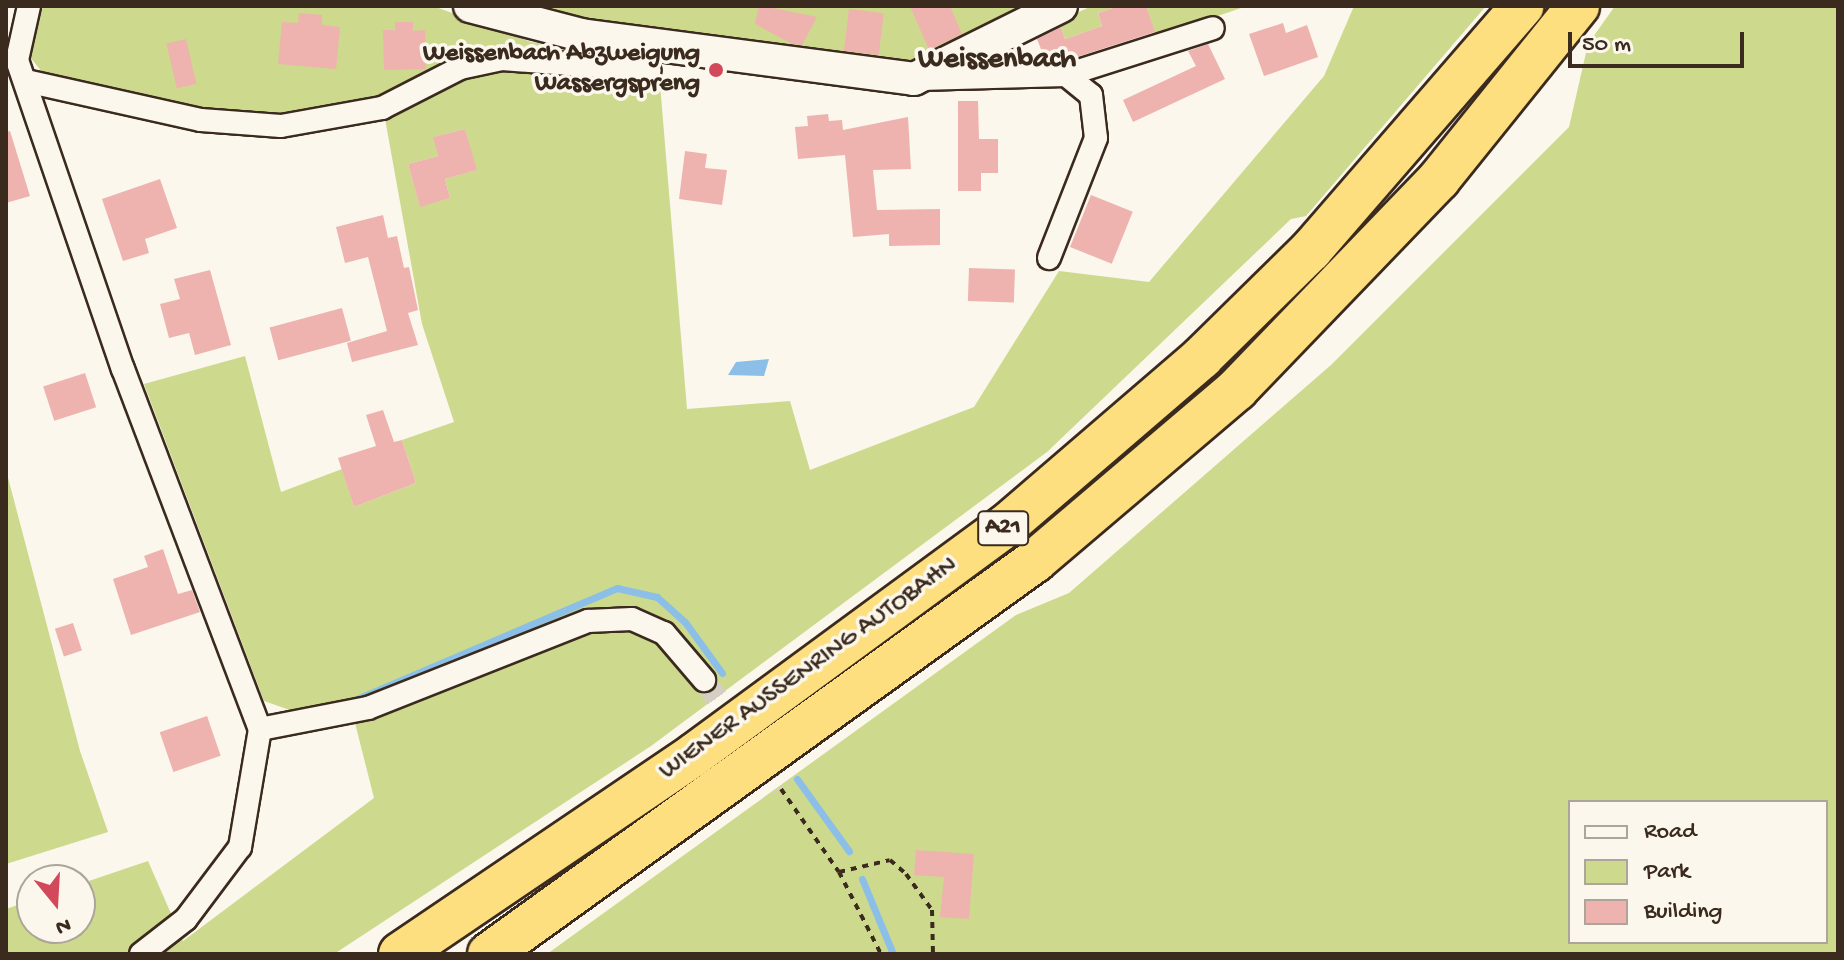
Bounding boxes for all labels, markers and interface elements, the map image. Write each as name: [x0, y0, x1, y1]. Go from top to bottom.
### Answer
scale bar: [1572, 16, 1748, 66]
text: 50 m: [1582, 31, 1631, 60]
place label: Weissenbach Abzweigung Wassergspreng: [423, 39, 700, 100]
district label: Weissenbach: [918, 43, 1076, 79]
marker: Weissenbach Abzweigung Wassergspreng: [707, 61, 725, 79]
road number: A21: [977, 508, 1029, 548]
street label: WIENER AUSSENRING AUTOBAHN: [654, 550, 964, 788]
legend: [1568, 800, 1828, 944]
text: Road: [1644, 818, 1696, 847]
text: Park: [1644, 858, 1690, 887]
north arrow: [16, 864, 96, 944]
text: Building: [1644, 898, 1722, 927]
text: N: [52, 910, 74, 940]

